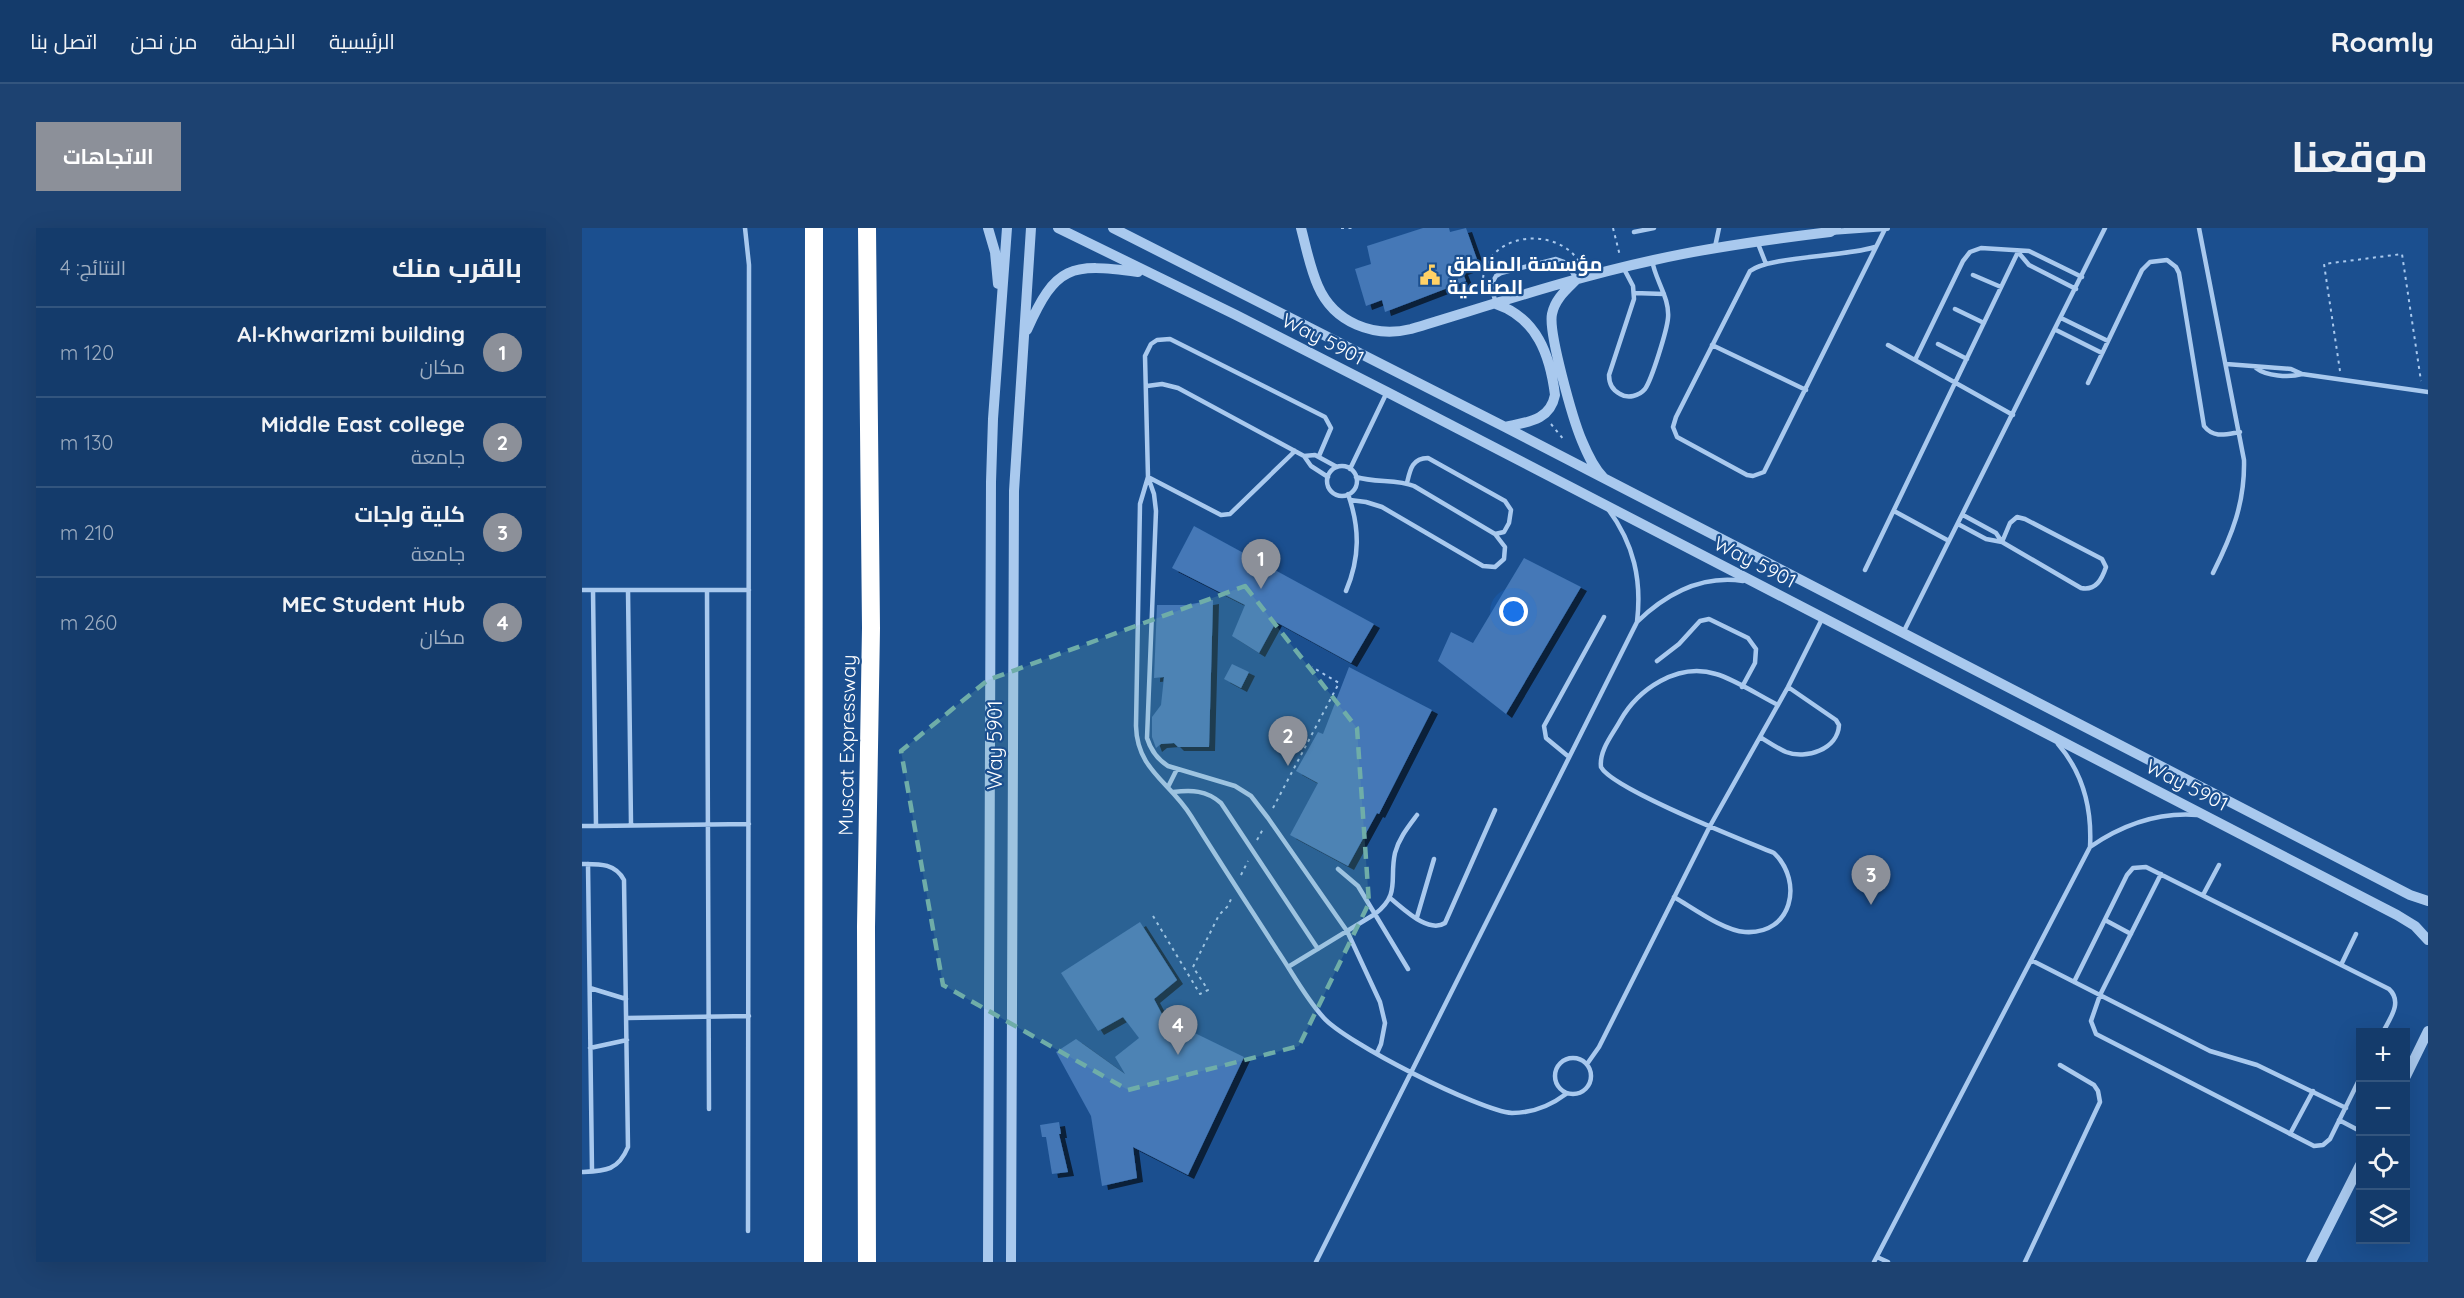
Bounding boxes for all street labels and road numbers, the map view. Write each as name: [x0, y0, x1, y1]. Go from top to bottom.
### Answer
street label: Way 5901: [1278, 307, 1369, 370]
street label: Way 5901: [1710, 530, 1801, 593]
street label: Muscat Expressway: [832, 654, 861, 836]
street label: Way 5901: [982, 700, 1007, 790]
street label: Way 5901: [2142, 753, 2233, 816]

